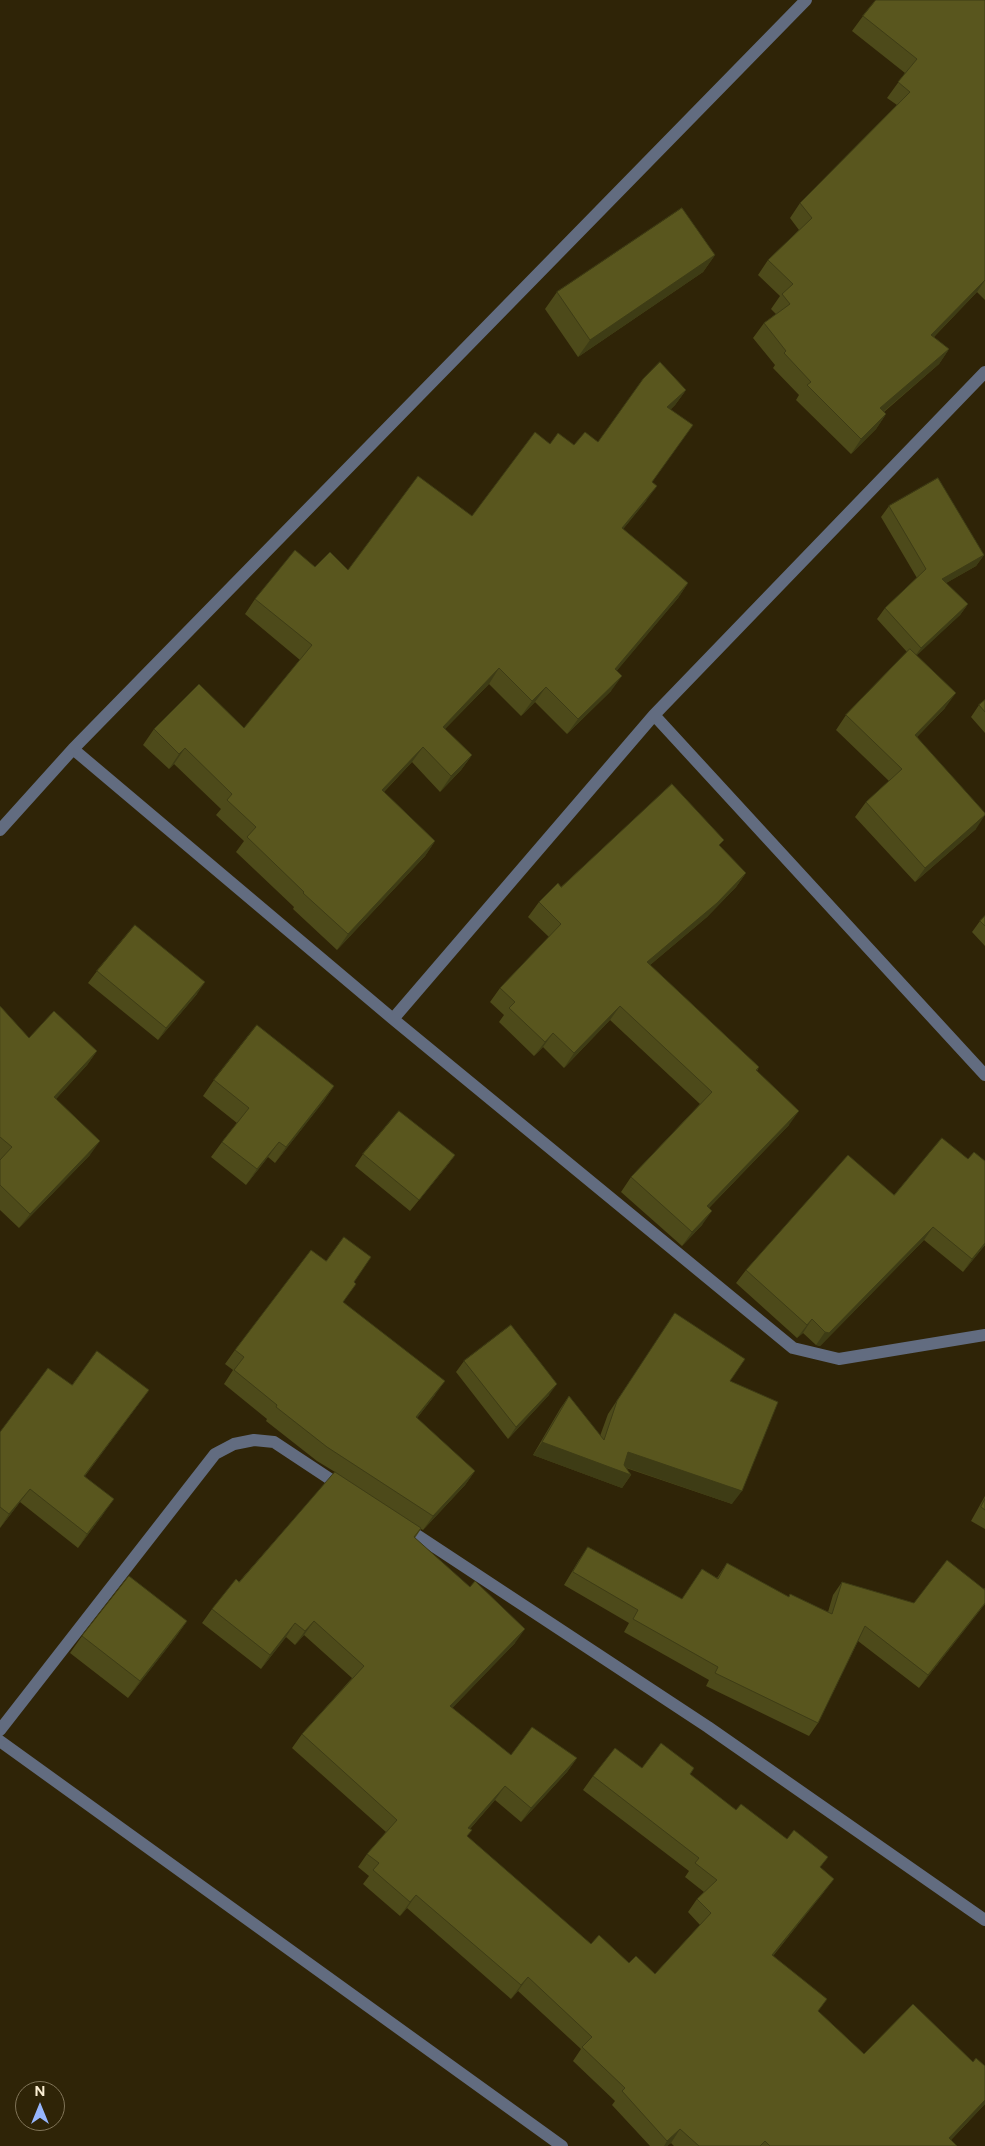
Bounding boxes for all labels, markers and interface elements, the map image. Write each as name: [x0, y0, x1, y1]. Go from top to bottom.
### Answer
north arrow: [15, 2081, 65, 2131]
text: N: [35, 2083, 45, 2100]

